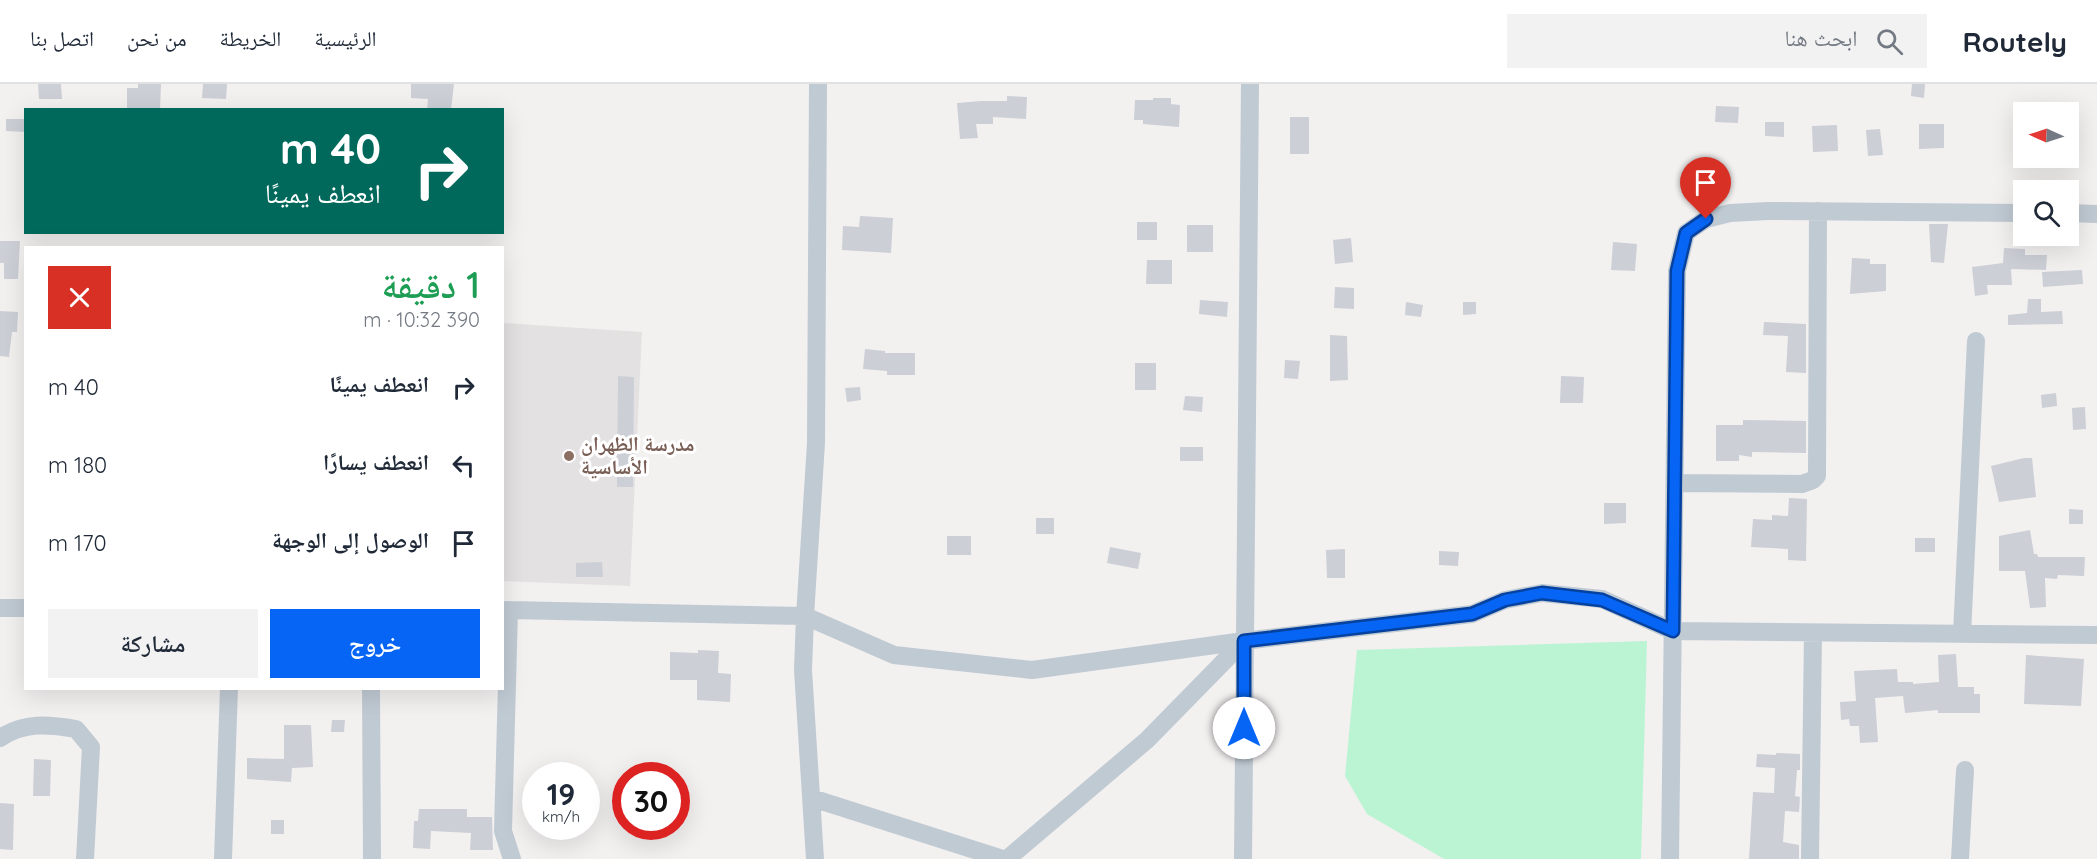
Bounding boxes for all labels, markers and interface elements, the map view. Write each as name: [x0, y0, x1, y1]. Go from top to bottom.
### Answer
search box: [1507, 14, 1927, 68]
text: ابحث هنا: [1784, 24, 1858, 52]
text: Routely: [1963, 24, 2067, 59]
text: اتصل بنا: [30, 25, 94, 51]
text: من نحن: [127, 25, 187, 51]
text: الخريطة: [220, 25, 281, 51]
text: الرئيسية: [314, 25, 377, 51]
icon: search: [1873, 25, 1906, 58]
north arrow: [2013, 102, 2079, 168]
map controls: [2013, 102, 2079, 246]
text: 40 m: [280, 122, 381, 175]
icon: right: [402, 132, 480, 210]
pin: [1680, 157, 1731, 219]
icon: arrive: [1689, 166, 1722, 199]
text: انعطف يمينًا: [265, 176, 381, 210]
button: search: [2013, 180, 2079, 246]
text: 1 دقيقة: [381, 262, 480, 307]
button: close: [48, 266, 111, 329]
text: 390 m · 10:32: [363, 307, 480, 332]
text: انعطف يمينًا: [330, 370, 429, 398]
icon: right: [447, 371, 480, 404]
text: 40 m: [48, 373, 99, 401]
place label: مدرسة الظهران الأساسية: [581, 431, 694, 479]
text: انعطف يسارًا: [323, 448, 429, 476]
icon: left: [447, 449, 480, 482]
marker: مدرسة الظهران الأساسية: [562, 449, 576, 463]
text: 180 m: [48, 451, 107, 479]
text: الوصول إلى الوجهة: [272, 526, 429, 554]
icon: arrive: [447, 527, 480, 560]
text: 170 m: [48, 529, 107, 557]
button: مشاركة: [48, 609, 258, 678]
button: خروج: [270, 609, 480, 678]
position arrow: [1212, 696, 1276, 760]
speed limit sign: 30: [612, 762, 690, 840]
text: 19: [547, 775, 575, 813]
text: km/h: [542, 807, 580, 826]

